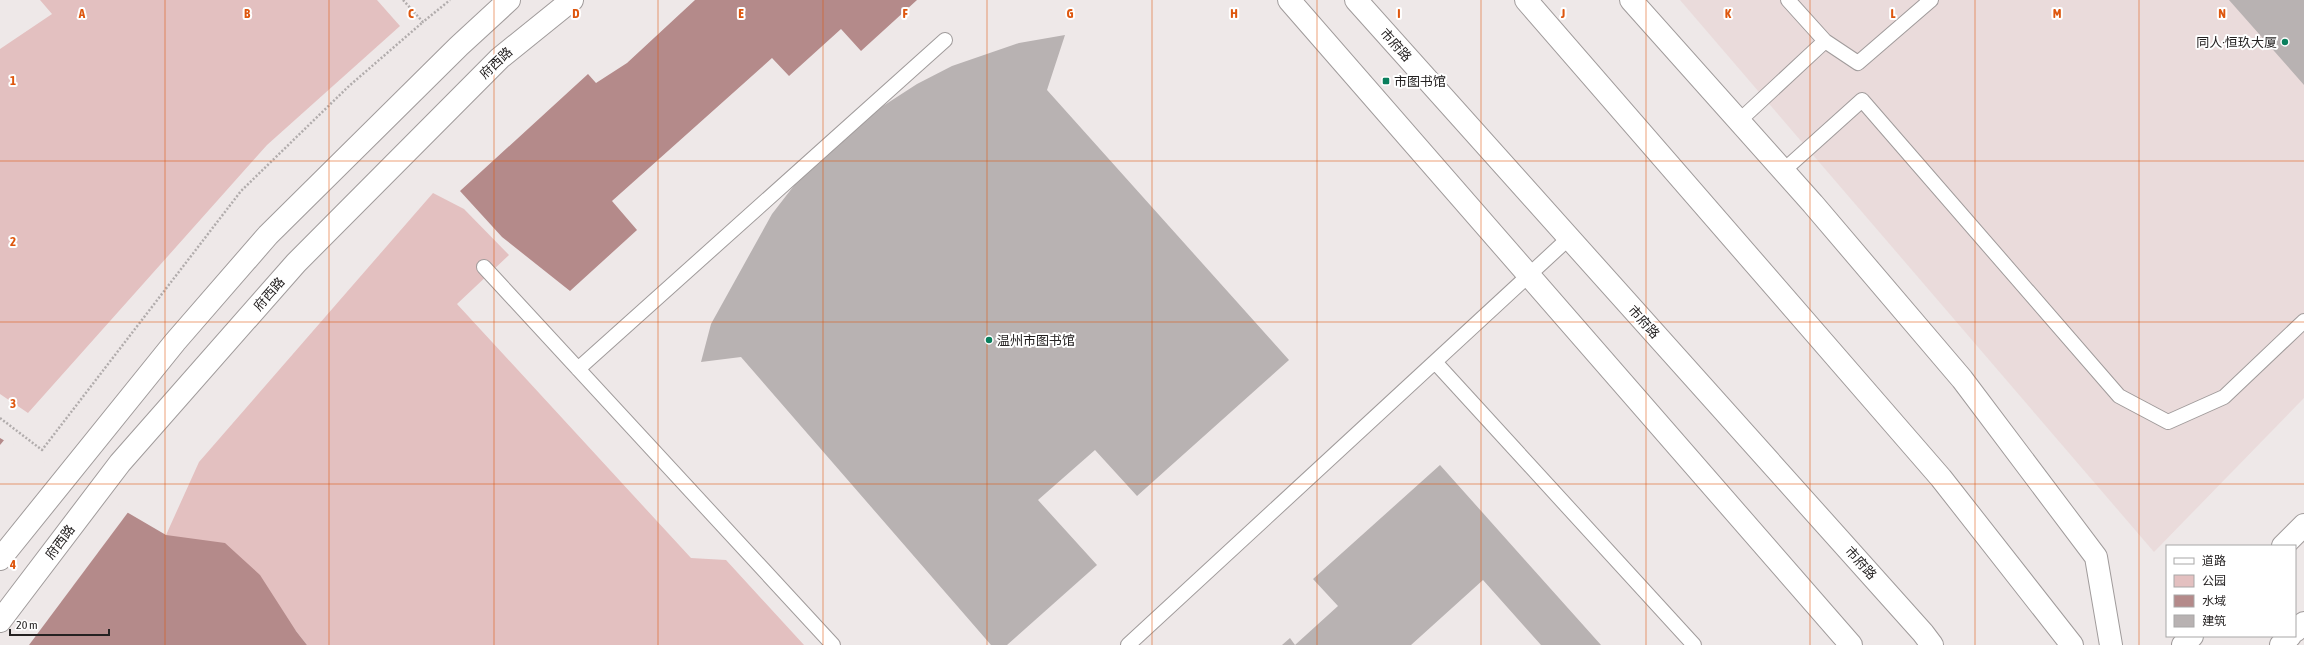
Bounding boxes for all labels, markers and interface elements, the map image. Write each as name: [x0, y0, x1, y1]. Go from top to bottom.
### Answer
text: A: [78, 6, 86, 21]
text: B: [244, 6, 251, 21]
text: C: [408, 6, 414, 21]
text: D: [572, 6, 580, 21]
text: E: [738, 6, 744, 21]
text: F: [902, 6, 908, 21]
text: G: [1067, 6, 1074, 21]
text: H: [1230, 6, 1238, 21]
text: I: [1397, 6, 1401, 21]
text: J: [1560, 6, 1565, 21]
text: K: [1725, 6, 1732, 21]
text: L: [1890, 6, 1896, 21]
text: M: [2053, 6, 2062, 21]
text: N: [2218, 6, 2226, 21]
street label: 市府路: [1377, 25, 1415, 65]
place label: 同人·恒玖大厦: [2196, 35, 2277, 50]
marker: 同人·恒玖大厦: [2280, 37, 2290, 47]
street label: 府西路: [477, 44, 515, 82]
text: 1: [10, 73, 16, 88]
place label: 市图书馆: [1394, 74, 1446, 89]
marker: 市图书馆: [1381, 76, 1391, 86]
text: 2: [10, 234, 16, 249]
street label: 府西路: [251, 274, 287, 314]
street label: 市府路: [1625, 302, 1663, 342]
place label: 温州市图书馆: [997, 333, 1075, 348]
marker: 温州市图书馆: [984, 335, 994, 345]
text: 3: [10, 396, 16, 411]
street label: 府西路: [42, 522, 78, 562]
street label: 市府路: [1842, 543, 1880, 583]
legend: [2166, 545, 2296, 637]
text: 道路: [2202, 554, 2226, 568]
text: 4: [9, 557, 16, 572]
text: 公园: [2202, 574, 2226, 588]
text: 水域: [2202, 594, 2226, 608]
scale bar: [10, 611, 109, 637]
text: 建筑: [2202, 614, 2226, 628]
text: 20 m: [16, 618, 38, 632]

